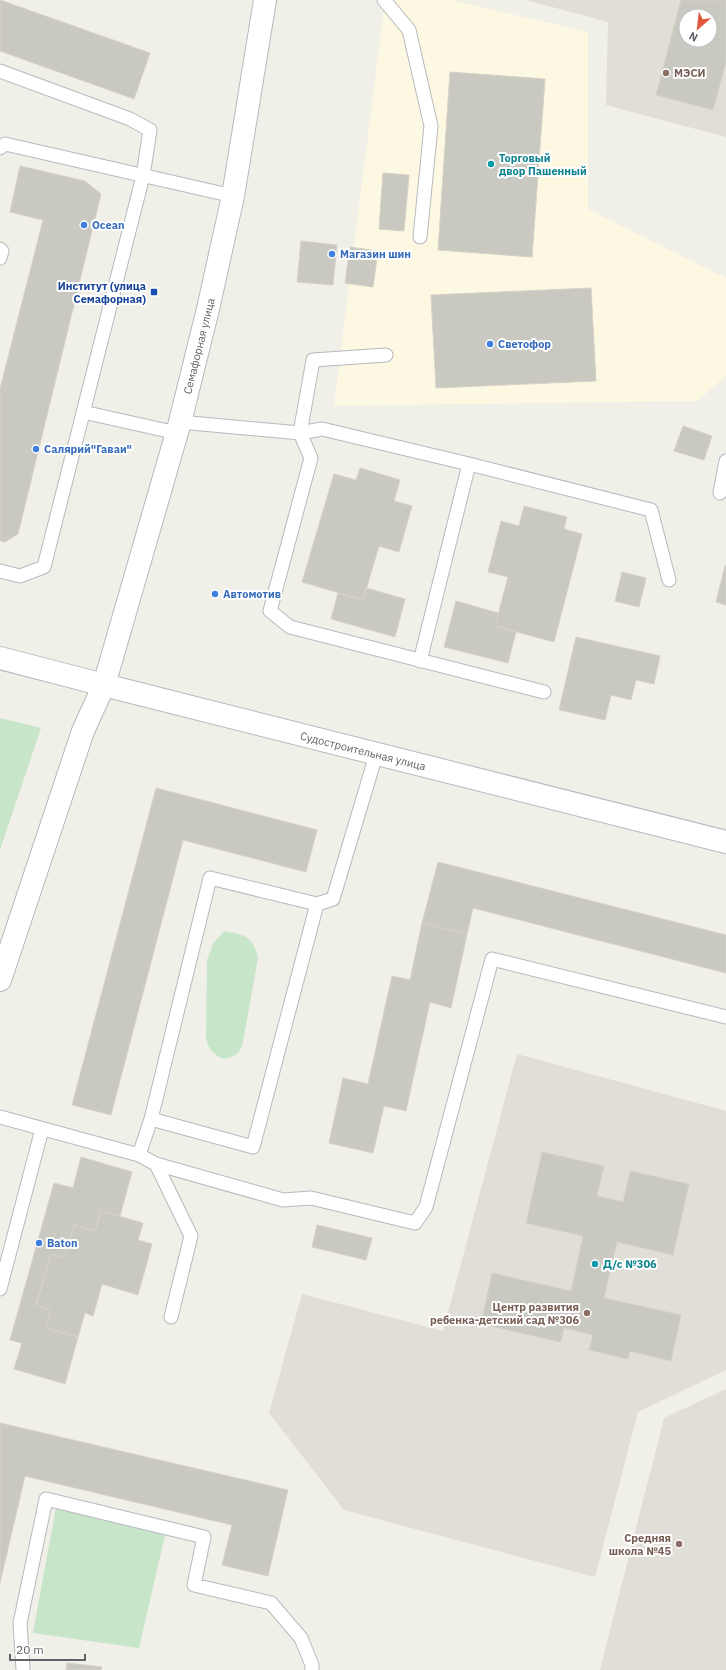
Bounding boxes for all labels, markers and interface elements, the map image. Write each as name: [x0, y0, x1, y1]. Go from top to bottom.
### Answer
north arrow: [678, 8, 718, 48]
text: N: [686, 29, 700, 45]
place label: МЭСИ: [674, 66, 706, 80]
marker: МЭСИ: [661, 68, 671, 78]
place label: Торговый двор Пашенный: [499, 151, 587, 178]
marker: Торговый двор Пашенный: [486, 159, 496, 169]
place label: Ocean: [92, 218, 124, 232]
marker: Ocean: [79, 220, 89, 230]
place label: Магазин шин: [340, 247, 411, 261]
marker: Магазин шин: [327, 249, 337, 259]
place label: Институт (улица Семафорная): [58, 279, 146, 306]
marker: Институт (улица Семафорная): [149, 287, 159, 297]
street label: Семафорная улица: [180, 296, 218, 395]
place label: Светофор: [498, 337, 551, 351]
marker: Светофор: [485, 339, 495, 349]
place label: Салярий"Гаваи": [44, 442, 132, 456]
marker: Салярий"Гаваи": [31, 444, 41, 454]
place label: Автомотив: [223, 587, 281, 601]
marker: Автомотив: [210, 589, 220, 599]
street label: Судостроительная улица: [299, 729, 427, 773]
place label: Baton: [47, 1236, 77, 1250]
marker: Baton: [34, 1238, 44, 1248]
place label: Д/с №306: [603, 1257, 657, 1271]
marker: Д/с №306: [590, 1259, 600, 1269]
place label: Центр развития ребенка-детский сад №306: [430, 1300, 579, 1327]
marker: Центр развития ребенка-детский сад №306: [582, 1308, 592, 1318]
place label: Средняя школа №45: [609, 1531, 671, 1558]
marker: Средняя школа №45: [674, 1539, 684, 1549]
scale bar: [10, 1636, 85, 1662]
text: 20 m: [16, 1642, 44, 1657]

